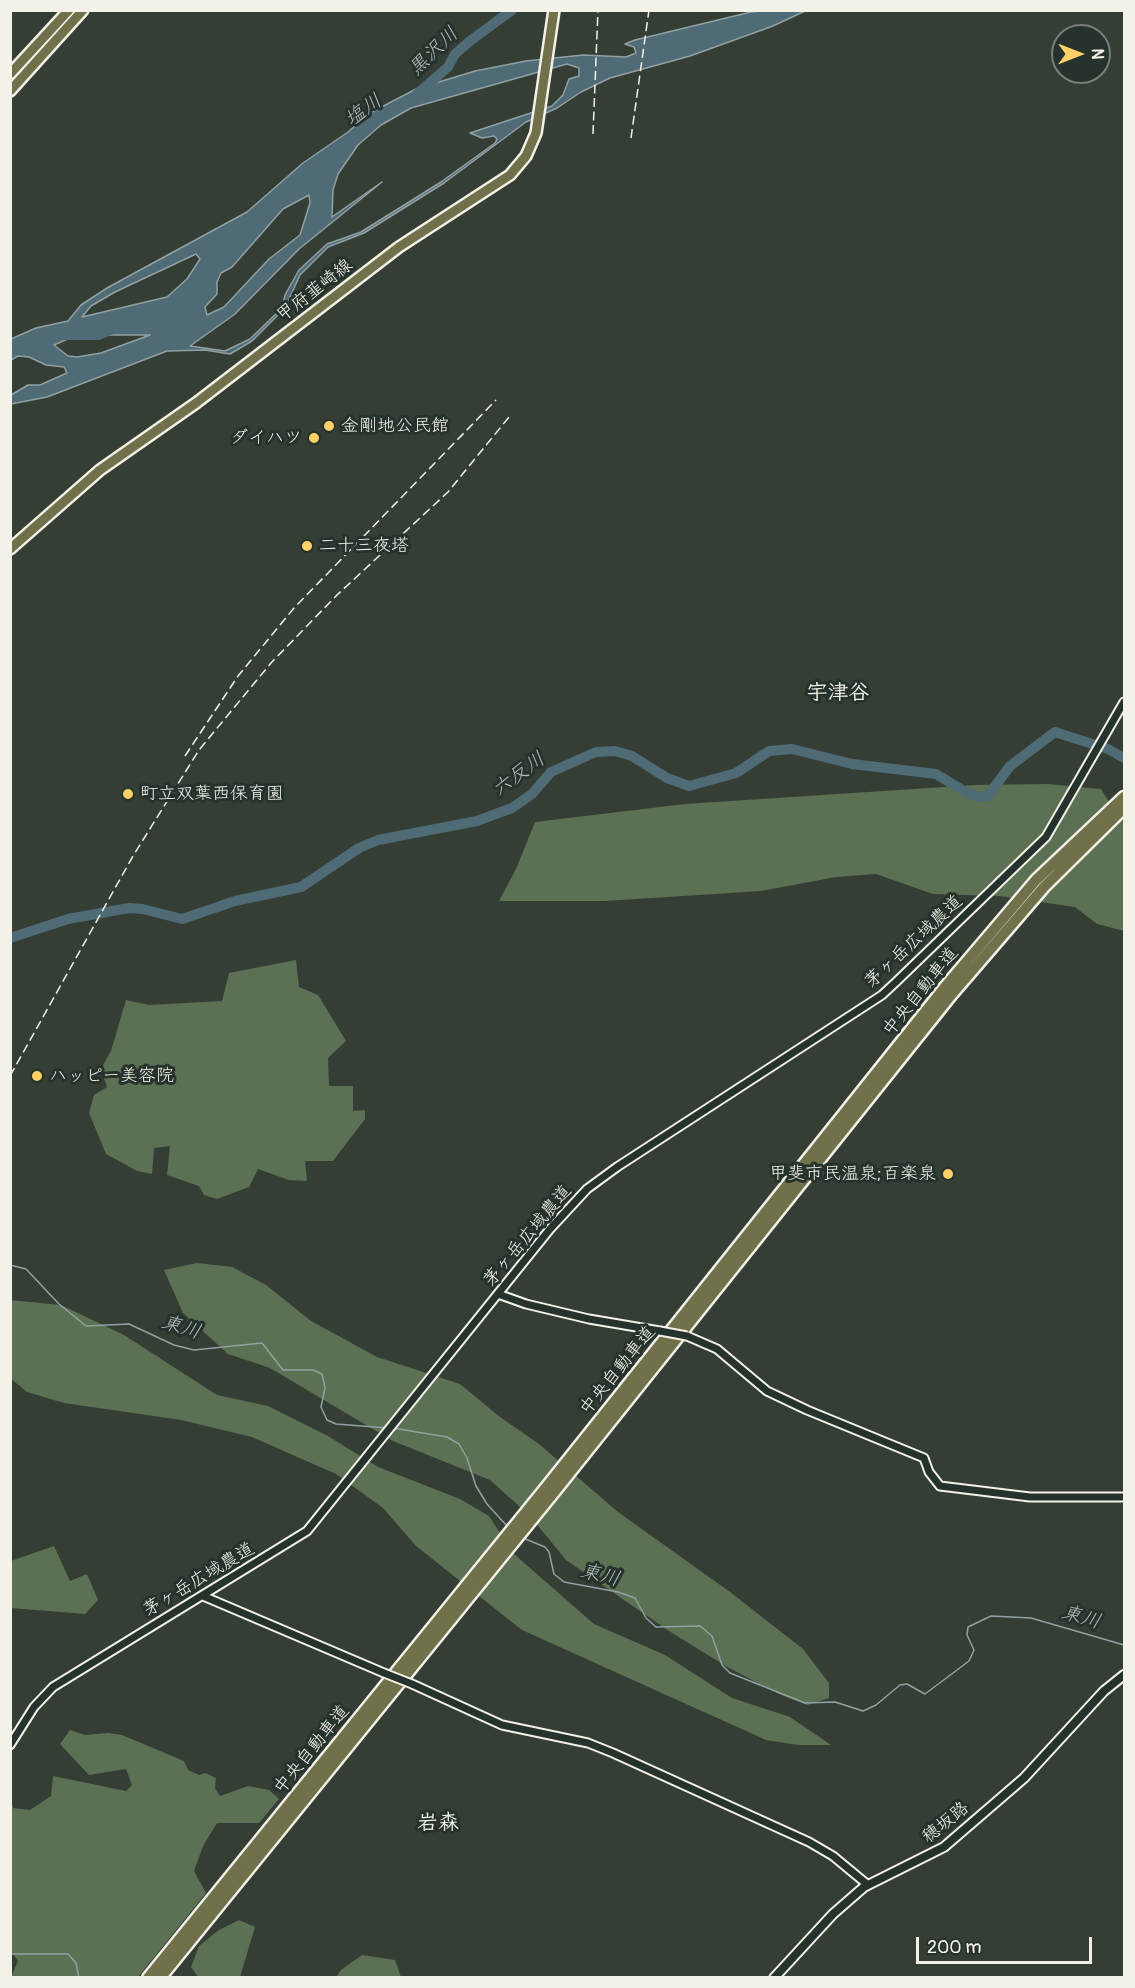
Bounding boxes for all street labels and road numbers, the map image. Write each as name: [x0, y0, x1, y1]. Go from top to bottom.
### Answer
street label: 甲府韮崎線: [273, 255, 357, 327]
street label: 茅ヶ岳広域農道: [861, 891, 967, 993]
street label: 中央自動車道: [879, 943, 963, 1041]
street label: 茅ヶ岳広域農道: [479, 1181, 577, 1291]
street label: 中央自動車道: [576, 1322, 660, 1420]
street label: 茅ヶ岳広域農道: [139, 1538, 259, 1622]
street label: 中央自動車道: [270, 1701, 354, 1799]
street label: 穂坂路: [918, 1798, 974, 1848]

